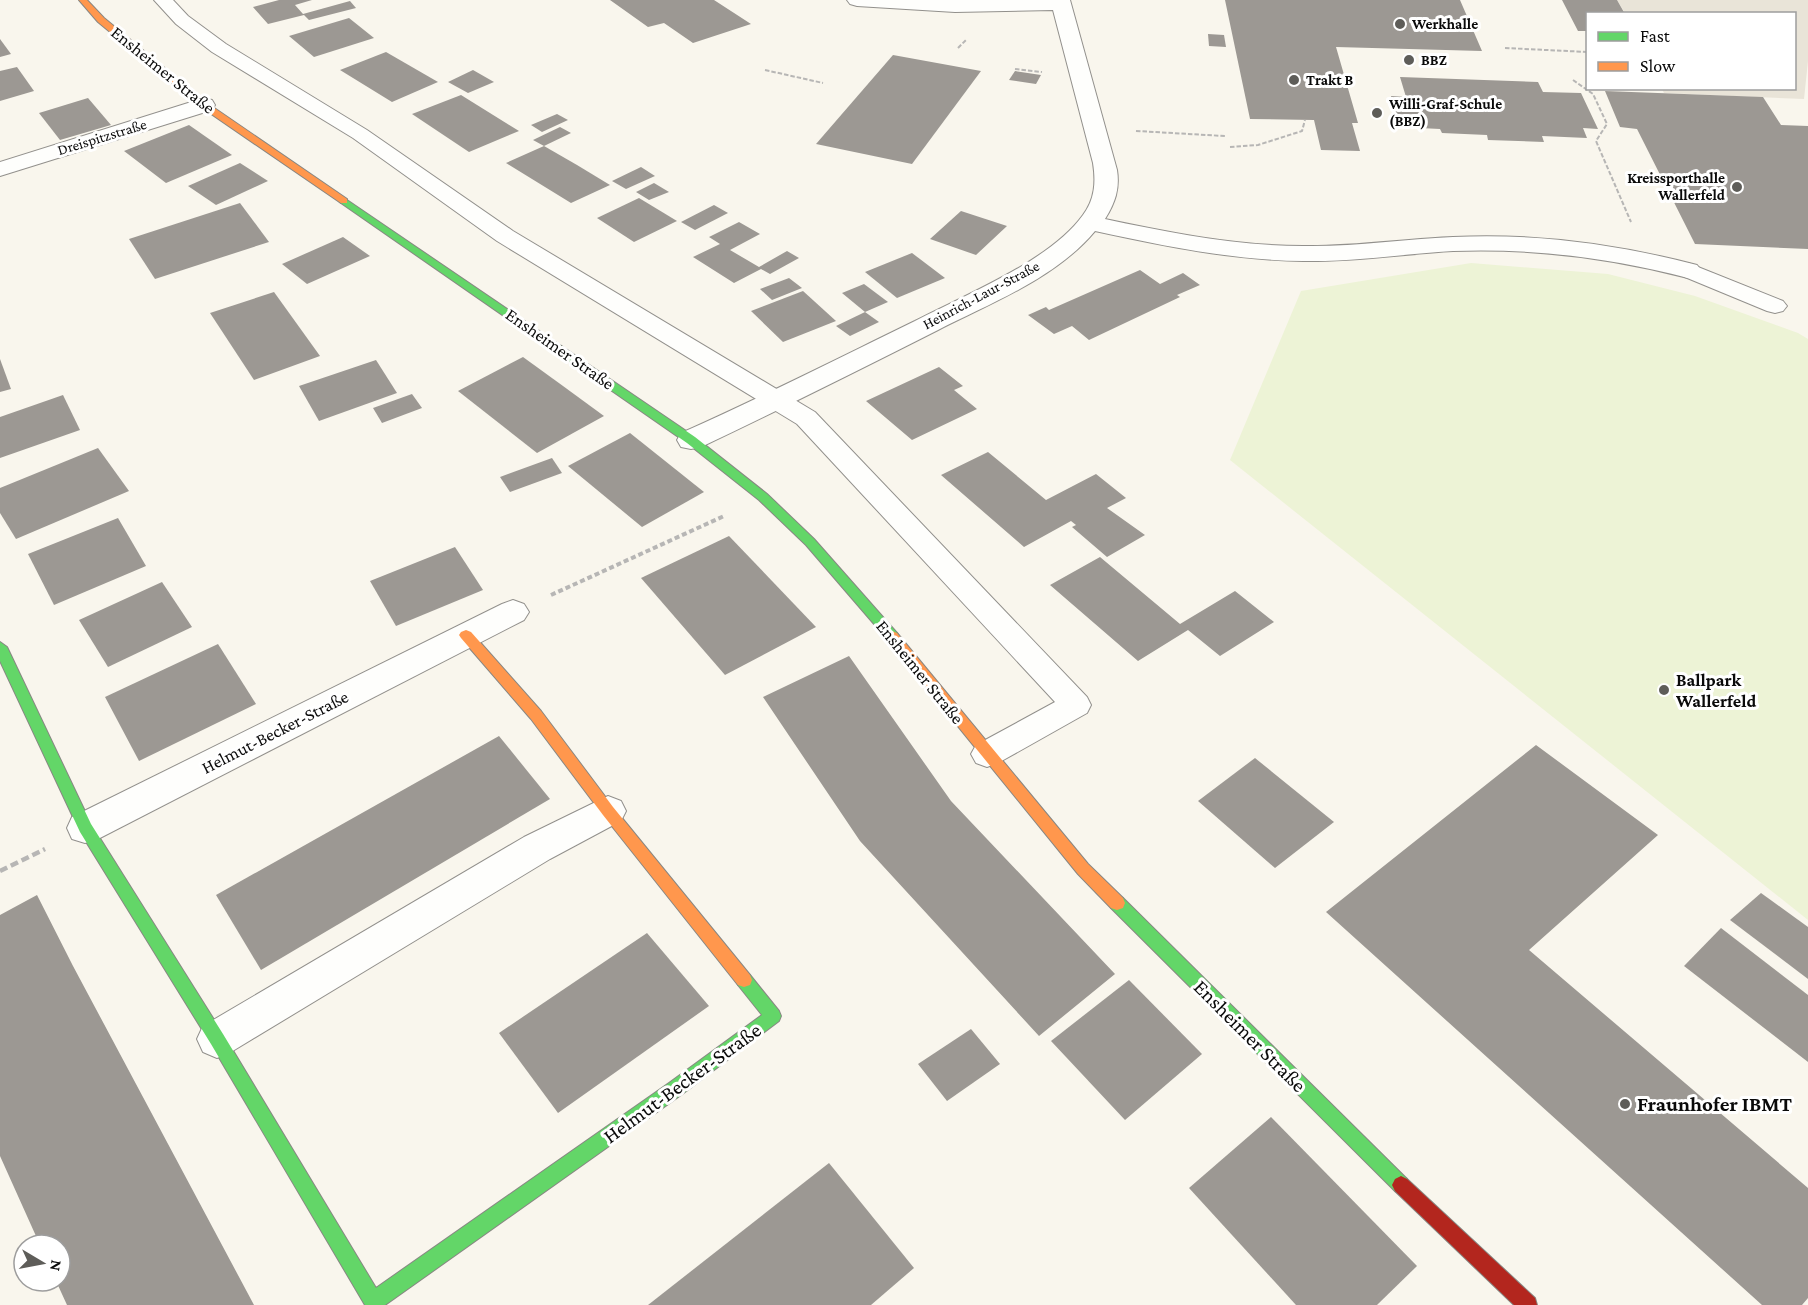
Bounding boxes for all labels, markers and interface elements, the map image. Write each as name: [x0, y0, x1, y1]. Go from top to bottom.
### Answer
legend: [1586, 12, 1796, 90]
place label: Werkhalle: [1411, 16, 1478, 32]
marker: Werkhalle: [1393, 17, 1407, 31]
street label: Ensheimer Straße: [107, 22, 219, 118]
text: Fast: [1640, 26, 1671, 46]
place label: BBZ: [1421, 52, 1447, 68]
marker: BBZ: [1402, 53, 1416, 67]
text: Slow: [1640, 56, 1676, 76]
place label: Trakt B: [1306, 72, 1353, 88]
marker: Trakt B: [1287, 73, 1301, 87]
place label: Willi-Graf-Schule (BBZ): [1388, 96, 1502, 130]
marker: Willi-Graf-Schule (BBZ): [1370, 106, 1384, 120]
street label: Dreispitzstraße: [56, 116, 149, 159]
place label: Kreissporthalle Wallerfeld: [1627, 170, 1726, 203]
marker: Kreissporthalle Wallerfeld: [1730, 180, 1744, 194]
street label: Heinrich-Laur-Straße: [920, 257, 1042, 332]
street label: Ensheimer Straße: [502, 304, 618, 394]
street label: Ensheimer Straße: [872, 616, 968, 728]
place label: Ballpark Wallerfeld: [1675, 670, 1756, 711]
marker: Ballpark Wallerfeld: [1657, 683, 1671, 697]
street label: Helmut-Becker-Straße: [198, 686, 352, 778]
street label: Ensheimer Straße: [1189, 975, 1311, 1097]
street label: Helmut-Becker-Straße: [598, 1018, 766, 1148]
place label: Fraunhofer IBMT: [1637, 1092, 1793, 1116]
marker: Fraunhofer IBMT: [1618, 1097, 1632, 1111]
north arrow: [12, 1233, 72, 1293]
text: N: [47, 1259, 66, 1272]

